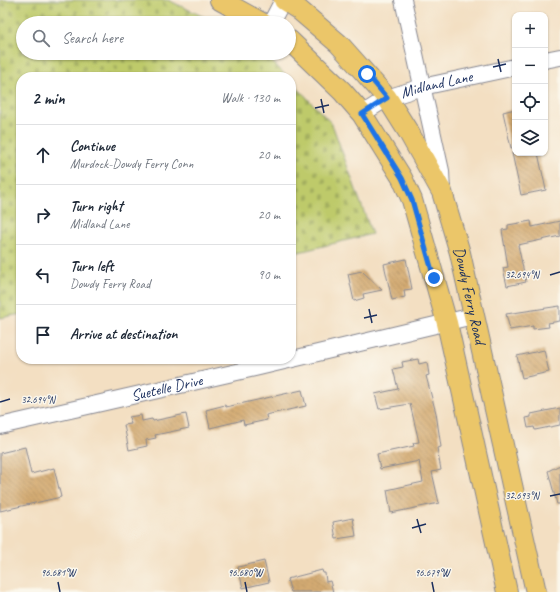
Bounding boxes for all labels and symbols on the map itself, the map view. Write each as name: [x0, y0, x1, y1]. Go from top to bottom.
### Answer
route start: [358, 65, 376, 83]
street label: Midland Lane: [398, 66, 476, 103]
street label: Dowdy Ferry Road: [449, 245, 491, 349]
text: 32.694°N: [505, 268, 541, 281]
route end: [425, 269, 443, 287]
street label: Suetelle Drive: [129, 370, 206, 406]
text: 32.694°N: [21, 393, 57, 406]
text: 32.693°N: [505, 489, 541, 502]
text: 96.681°W: [41, 566, 77, 579]
text: 96.680°W: [228, 566, 264, 579]
text: 96.679°W: [415, 566, 451, 579]

